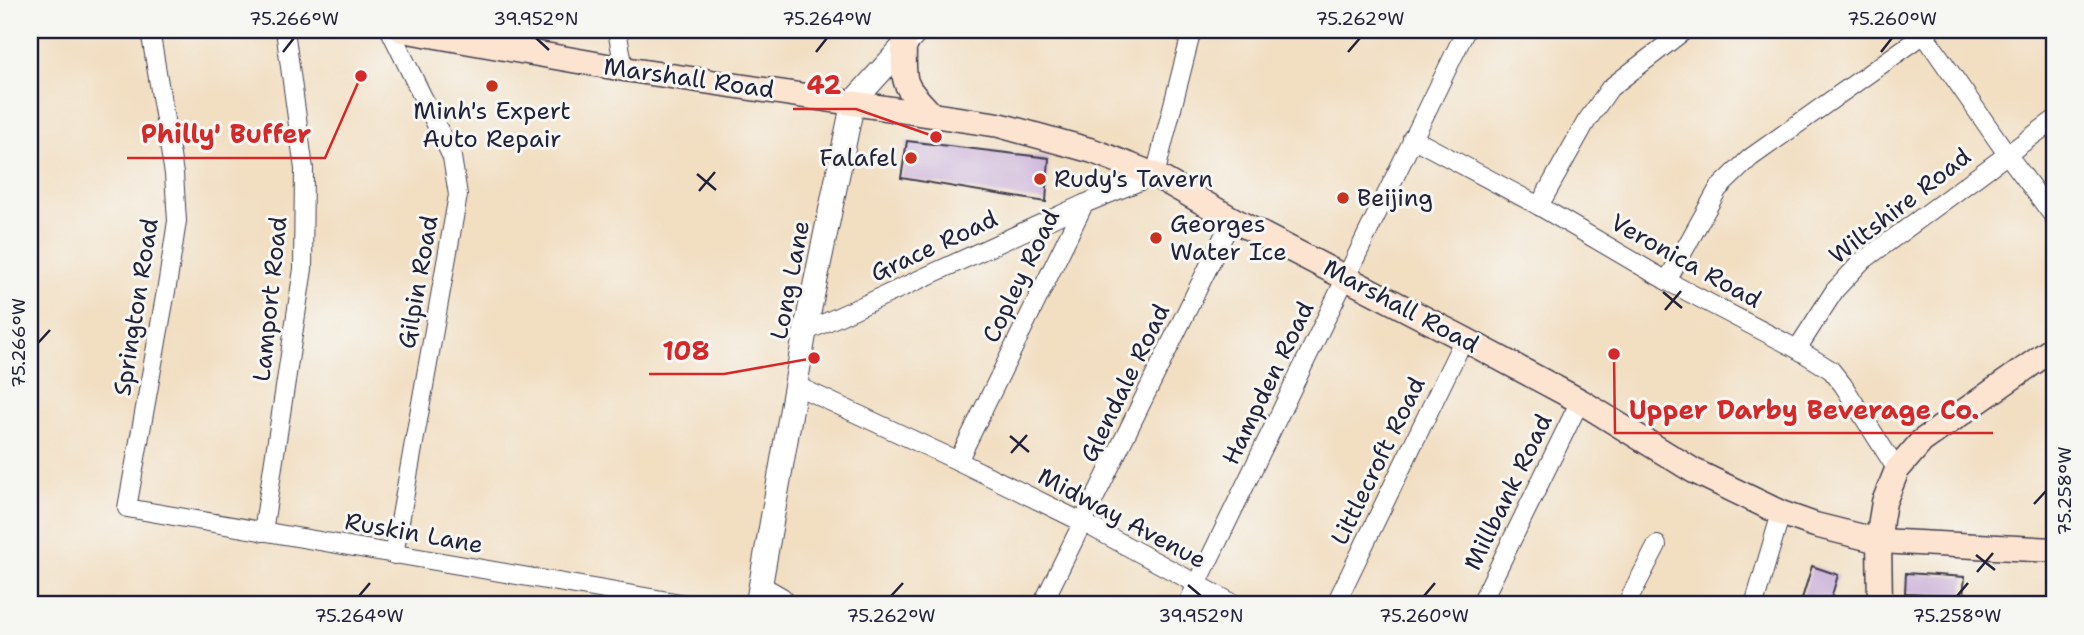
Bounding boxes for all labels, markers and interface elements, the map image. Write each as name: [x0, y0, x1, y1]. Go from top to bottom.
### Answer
text: 75.266°W: [249, 7, 339, 31]
text: 39.952°N: [494, 7, 578, 31]
text: 75.264°W: [782, 7, 872, 31]
text: 75.262°W: [1315, 7, 1405, 31]
text: 75.260°W: [1847, 7, 1937, 31]
street label: Marshall Road: [602, 50, 776, 106]
callout: 42: [793, 62, 856, 109]
text: 42: [807, 67, 841, 102]
marker: Minh's Expert Auto Repair: [484, 78, 500, 94]
place label: Minh's Expert Auto Repair: [413, 95, 571, 155]
callout: Philly' Buffer: [127, 111, 325, 158]
text: Philly' Buffer: [141, 116, 311, 151]
street label: Wiltshire Road: [1823, 141, 1977, 271]
place label: Falafel: [820, 142, 898, 174]
marker: Falafel: [903, 150, 919, 166]
place label: Rudy's Tavern: [1054, 163, 1213, 195]
marker: Rudy's Tavern: [1032, 171, 1048, 187]
place label: Beijing: [1357, 182, 1433, 214]
marker: Beijing: [1335, 190, 1351, 206]
street label: Grace Road: [865, 203, 1003, 289]
street label: Copley Road: [975, 204, 1067, 348]
street label: Veronica Road: [1605, 206, 1767, 316]
place label: Georges Water Ice: [1170, 208, 1287, 268]
street label: Gilpin Road: [391, 213, 445, 351]
street label: Lamport Road: [245, 215, 295, 383]
street label: Springton Road: [106, 216, 166, 398]
street label: Long Lane: [763, 218, 817, 342]
marker: Georges Water Ice: [1148, 230, 1164, 246]
street label: Marshall Road: [1318, 252, 1484, 360]
street label: Hampden Road: [1215, 296, 1321, 470]
text: 75.266°W: [7, 298, 31, 388]
street label: Glendale Road: [1073, 299, 1177, 467]
callout: 108: [649, 327, 724, 374]
text: 108: [662, 333, 710, 368]
street label: Littlecroft Road: [1323, 372, 1433, 550]
callout: Upper Darby Beverage Co.: [1615, 386, 1993, 433]
text: Upper Darby Beverage Co.: [1629, 392, 1979, 427]
street label: Millbank Road: [1456, 409, 1560, 575]
text: 75.258°W: [2053, 447, 2077, 535]
street label: Midway Avenue: [1032, 460, 1212, 576]
street label: Ruskin Lane: [342, 505, 486, 561]
text: 75.264°W: [314, 604, 404, 628]
text: 75.262°W: [846, 604, 936, 628]
text: 39.952°N: [1159, 604, 1243, 628]
text: 75.260°W: [1379, 604, 1469, 628]
text: 75.258°W: [1913, 604, 2001, 628]

